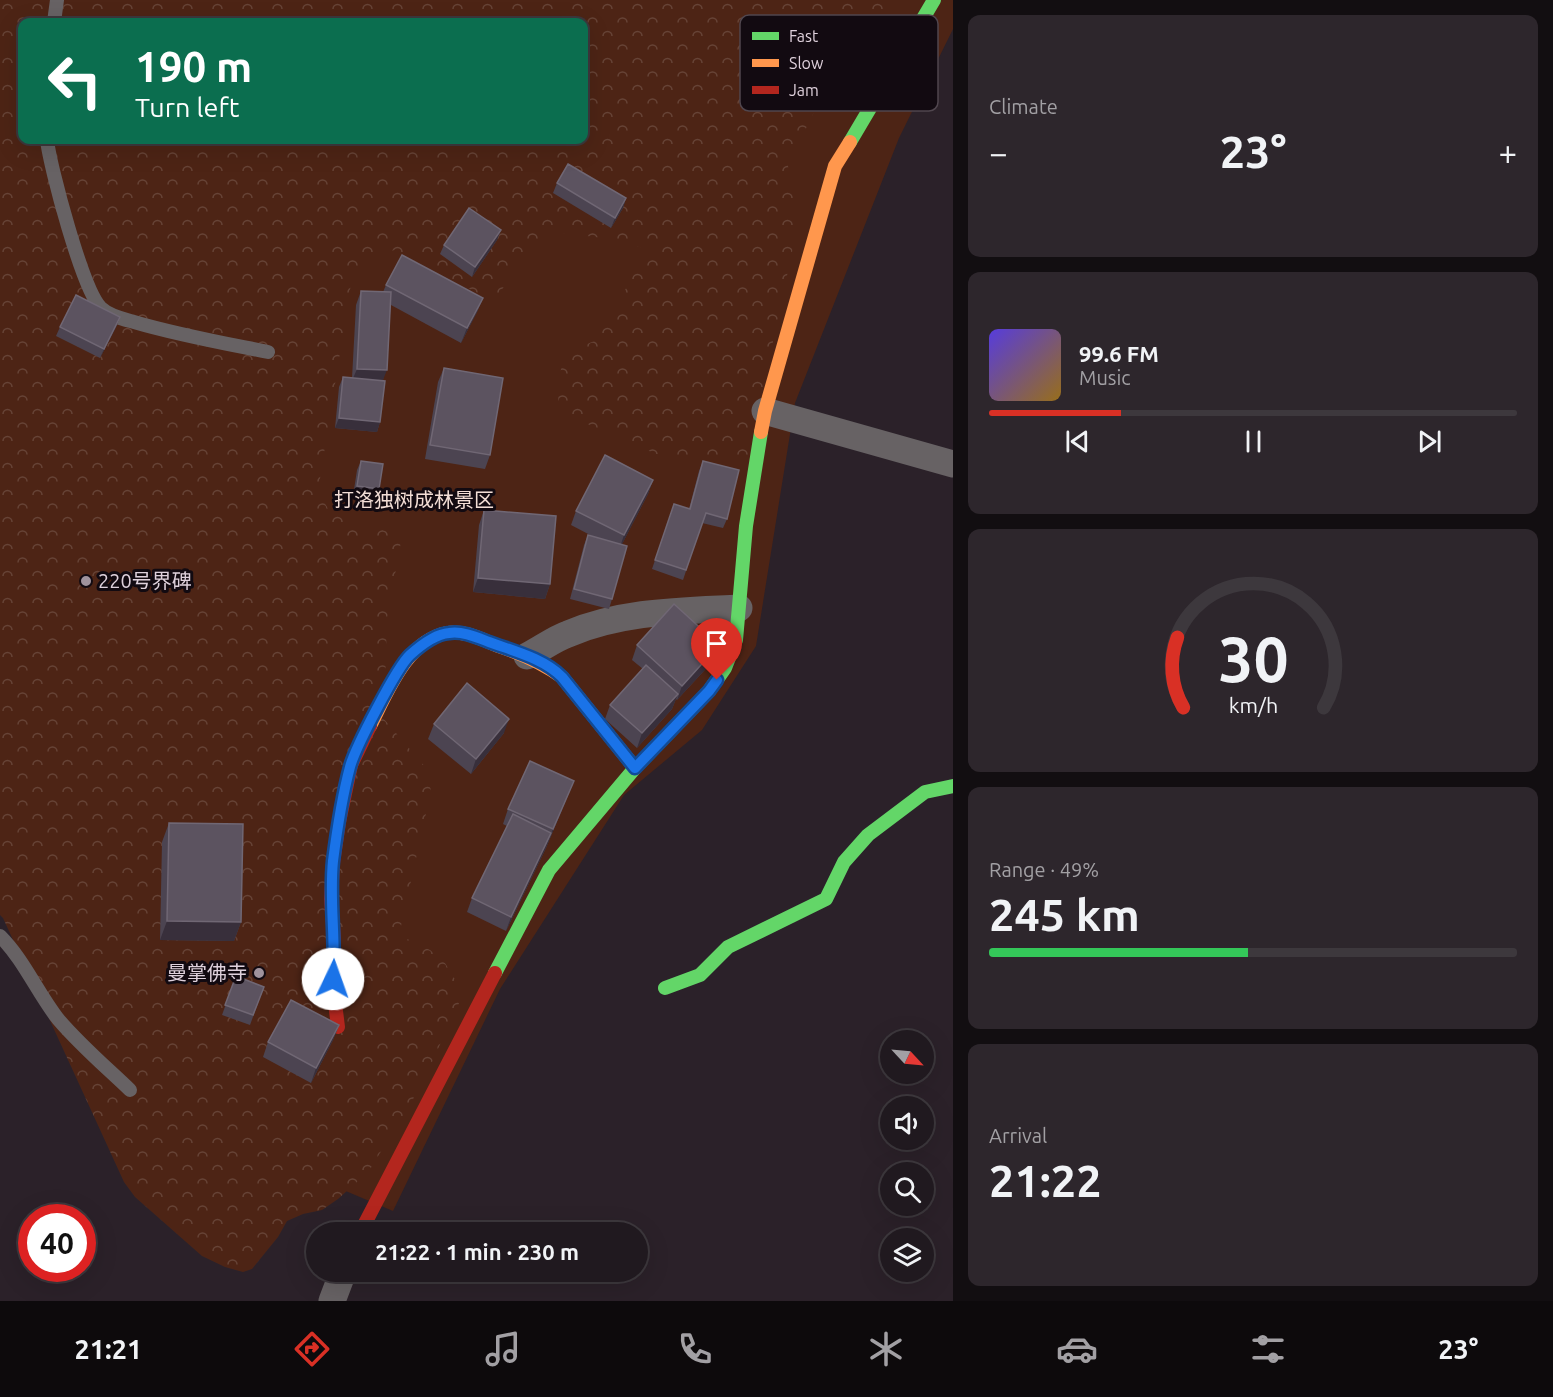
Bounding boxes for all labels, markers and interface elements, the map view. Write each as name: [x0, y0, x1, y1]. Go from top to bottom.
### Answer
legend: [740, 15, 938, 111]
text: Fast: [789, 27, 819, 45]
icon: left: [36, 42, 114, 120]
text: 190 m: [135, 43, 252, 90]
text: Slow: [789, 54, 824, 72]
text: Jam: [789, 81, 819, 99]
text: Turn left: [135, 92, 239, 122]
text: Climate: [989, 95, 1058, 118]
text: 23°: [1220, 126, 1286, 177]
text: −: [989, 134, 1008, 171]
text: +: [1498, 134, 1517, 171]
text: 99.6 FM: [1079, 341, 1159, 366]
text: Music: [1079, 366, 1131, 389]
icon: previous: [1061, 425, 1094, 458]
icon: pause: [1237, 425, 1270, 458]
icon: next: [1413, 425, 1446, 458]
park label: 打洛独树成林景区: [334, 488, 494, 511]
place label: 220号界碑: [98, 569, 192, 592]
marker: 220号界碑: [79, 574, 93, 588]
pin: [691, 618, 742, 680]
text: 30: [1218, 624, 1288, 694]
icon: arrive: [700, 627, 733, 660]
text: km/h: [1228, 693, 1278, 717]
text: Range · 49%: [989, 858, 1099, 881]
text: 245 km: [989, 889, 1140, 940]
position arrow: [301, 947, 365, 1011]
place label: 曼掌佛寺: [167, 961, 247, 984]
marker: 曼掌佛寺: [252, 966, 266, 980]
north arrow: [880, 1030, 934, 1084]
map controls: [880, 1030, 934, 1282]
button: sound: [880, 1096, 934, 1150]
text: Arrival: [989, 1124, 1047, 1147]
text: 21:22: [989, 1155, 1102, 1206]
button: search: [880, 1162, 934, 1216]
speed limit sign: 40: [18, 1204, 96, 1282]
button: layers: [880, 1228, 934, 1282]
text: 21:22 · 1 min · 230 m: [375, 1239, 579, 1264]
icon: directions: [291, 1328, 333, 1370]
icon: music: [482, 1328, 524, 1370]
icon: phone: [674, 1328, 716, 1370]
icon: climate: [865, 1328, 907, 1370]
icon: car: [1056, 1328, 1098, 1370]
icon: filters: [1247, 1328, 1289, 1370]
text: 21:21: [75, 1334, 142, 1364]
text: 23°: [1438, 1334, 1478, 1364]

